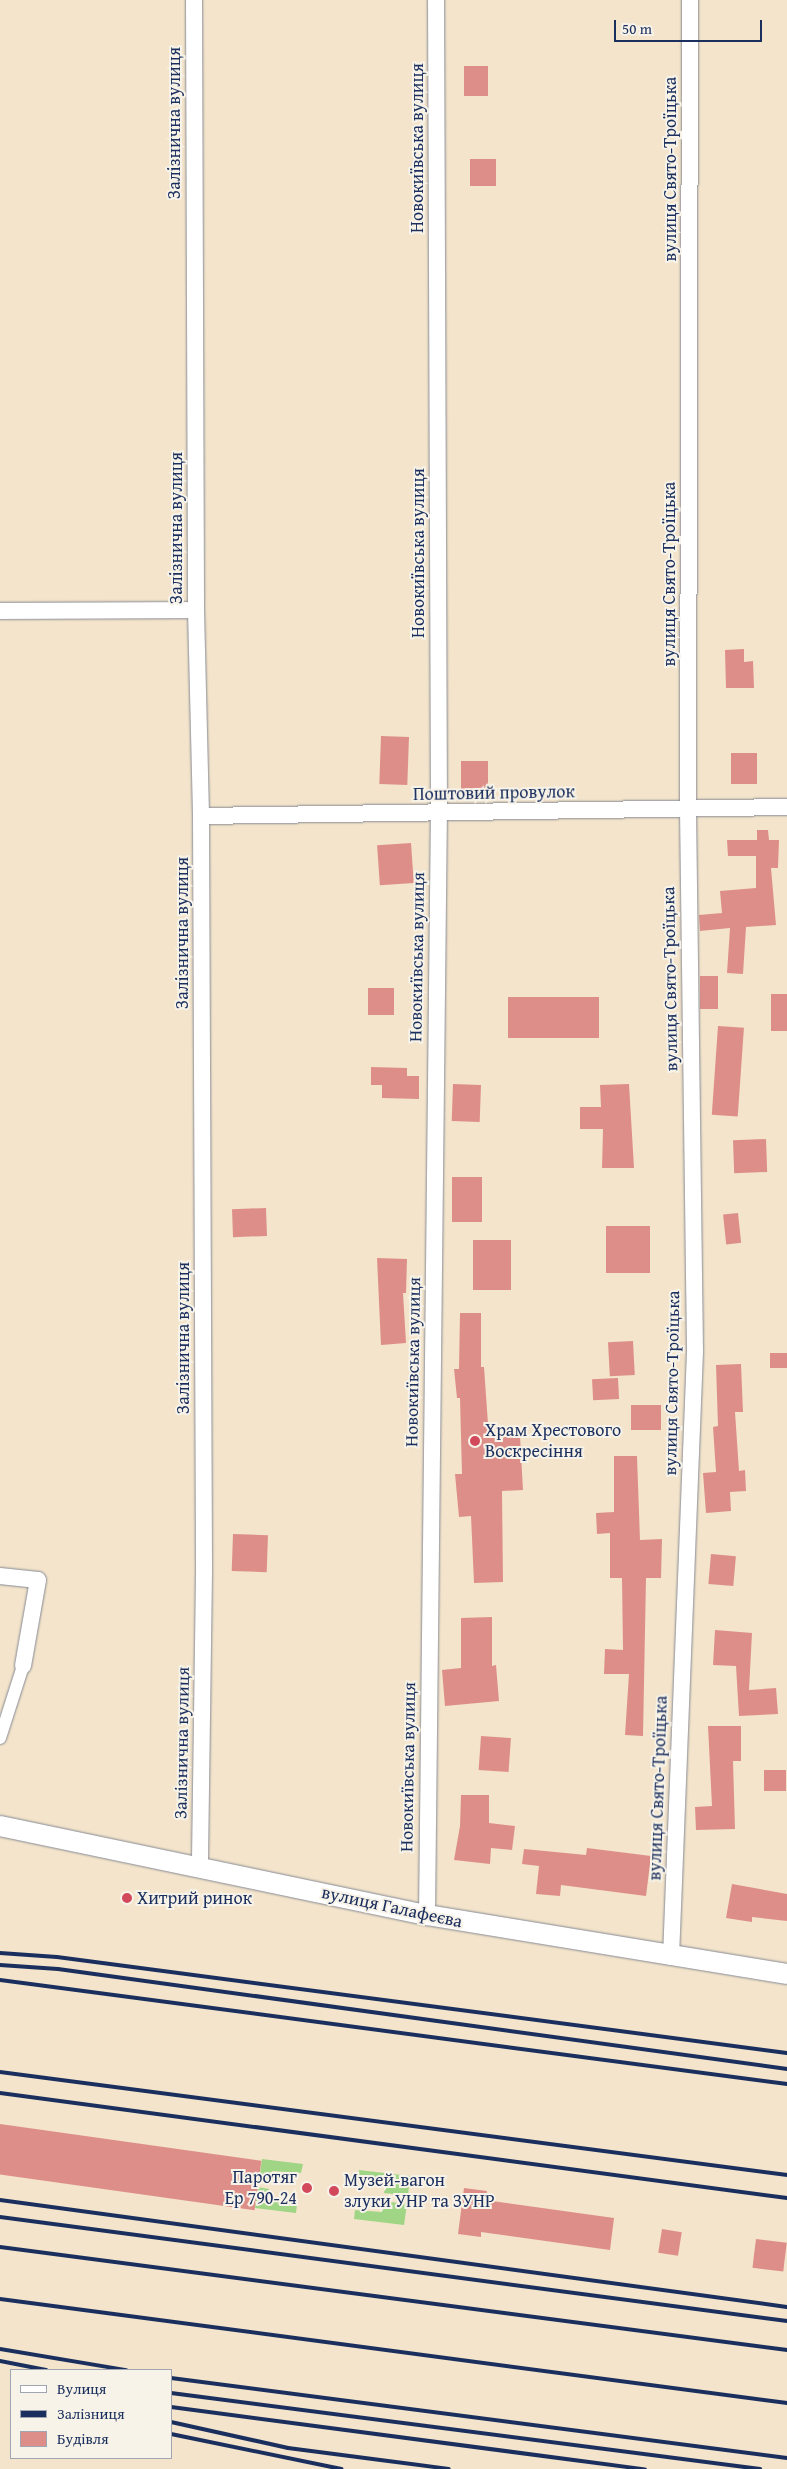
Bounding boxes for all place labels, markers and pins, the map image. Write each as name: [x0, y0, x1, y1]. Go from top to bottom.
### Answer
place label: Храм Хрестового Воскресіння: [485, 1420, 621, 1462]
marker: Храм Хрестового Воскресіння: [469, 1435, 481, 1447]
place label: Хитрий ринок: [137, 1887, 252, 1909]
marker: Хитрий ринок: [121, 1892, 133, 1904]
place label: Паротяг Ер 790-24: [225, 2167, 297, 2210]
place label: Музей-вагон злуки УНР та ЗУНР: [344, 2170, 495, 2212]
marker: Паротяг Ер 790-24: [301, 2182, 313, 2194]
marker: Музей-вагон злуки УНР та ЗУНР: [328, 2185, 340, 2197]

